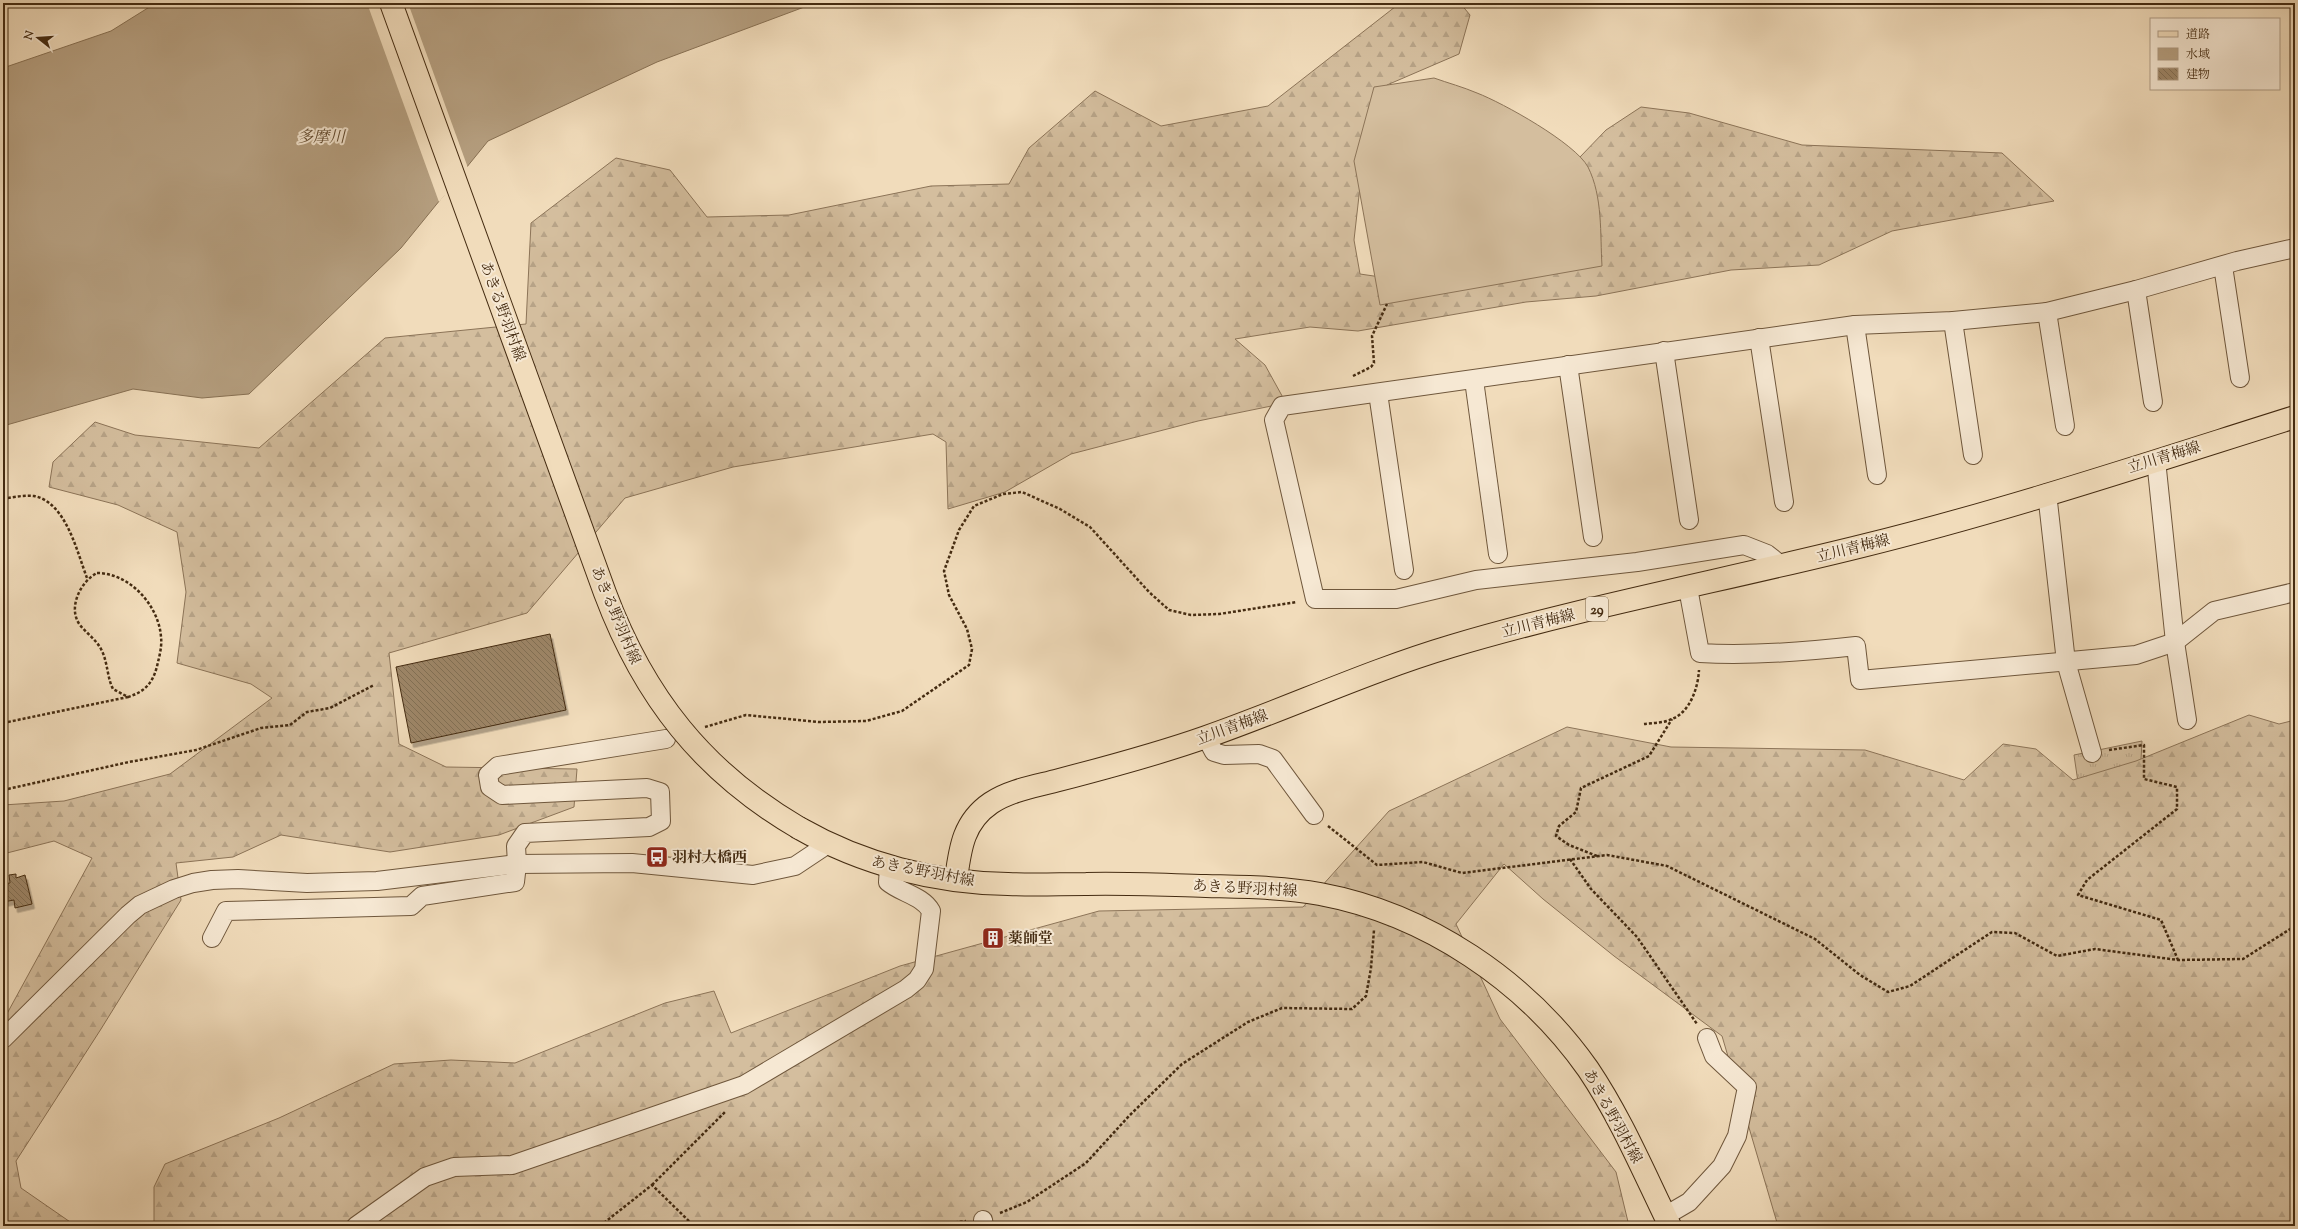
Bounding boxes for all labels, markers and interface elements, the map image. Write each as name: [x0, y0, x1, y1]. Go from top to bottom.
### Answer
north arrow: [18, 18, 58, 58]
legend: [2150, 18, 2280, 90]
text: 道路: [2186, 26, 2210, 44]
text: N: [20, 29, 38, 43]
text: 水域: [2186, 46, 2210, 64]
text: 建物: [2186, 66, 2210, 84]
water label: 多摩川: [297, 127, 347, 150]
street label: あきる野羽村線: [474, 259, 529, 364]
street label: 立川青梅線: [2125, 437, 2203, 479]
street label: 立川青梅線: [1814, 530, 1892, 569]
street label: あきる野羽村線: [584, 563, 645, 668]
road number: 29: [1586, 597, 1608, 621]
street label: 立川青梅線: [1499, 605, 1577, 644]
street label: 立川青梅線: [1194, 706, 1271, 751]
bus stop icon: 羽村大橋西: [644, 844, 670, 870]
place label: 羽村大橋西: [672, 848, 747, 869]
street label: あきる野羽村線: [869, 852, 976, 893]
street label: あきる野羽村線: [1192, 876, 1298, 903]
building icon: 薬師堂: [980, 925, 1006, 951]
place label: 薬師堂: [1008, 929, 1053, 950]
street label: あきる野羽村線: [1577, 1066, 1646, 1168]

